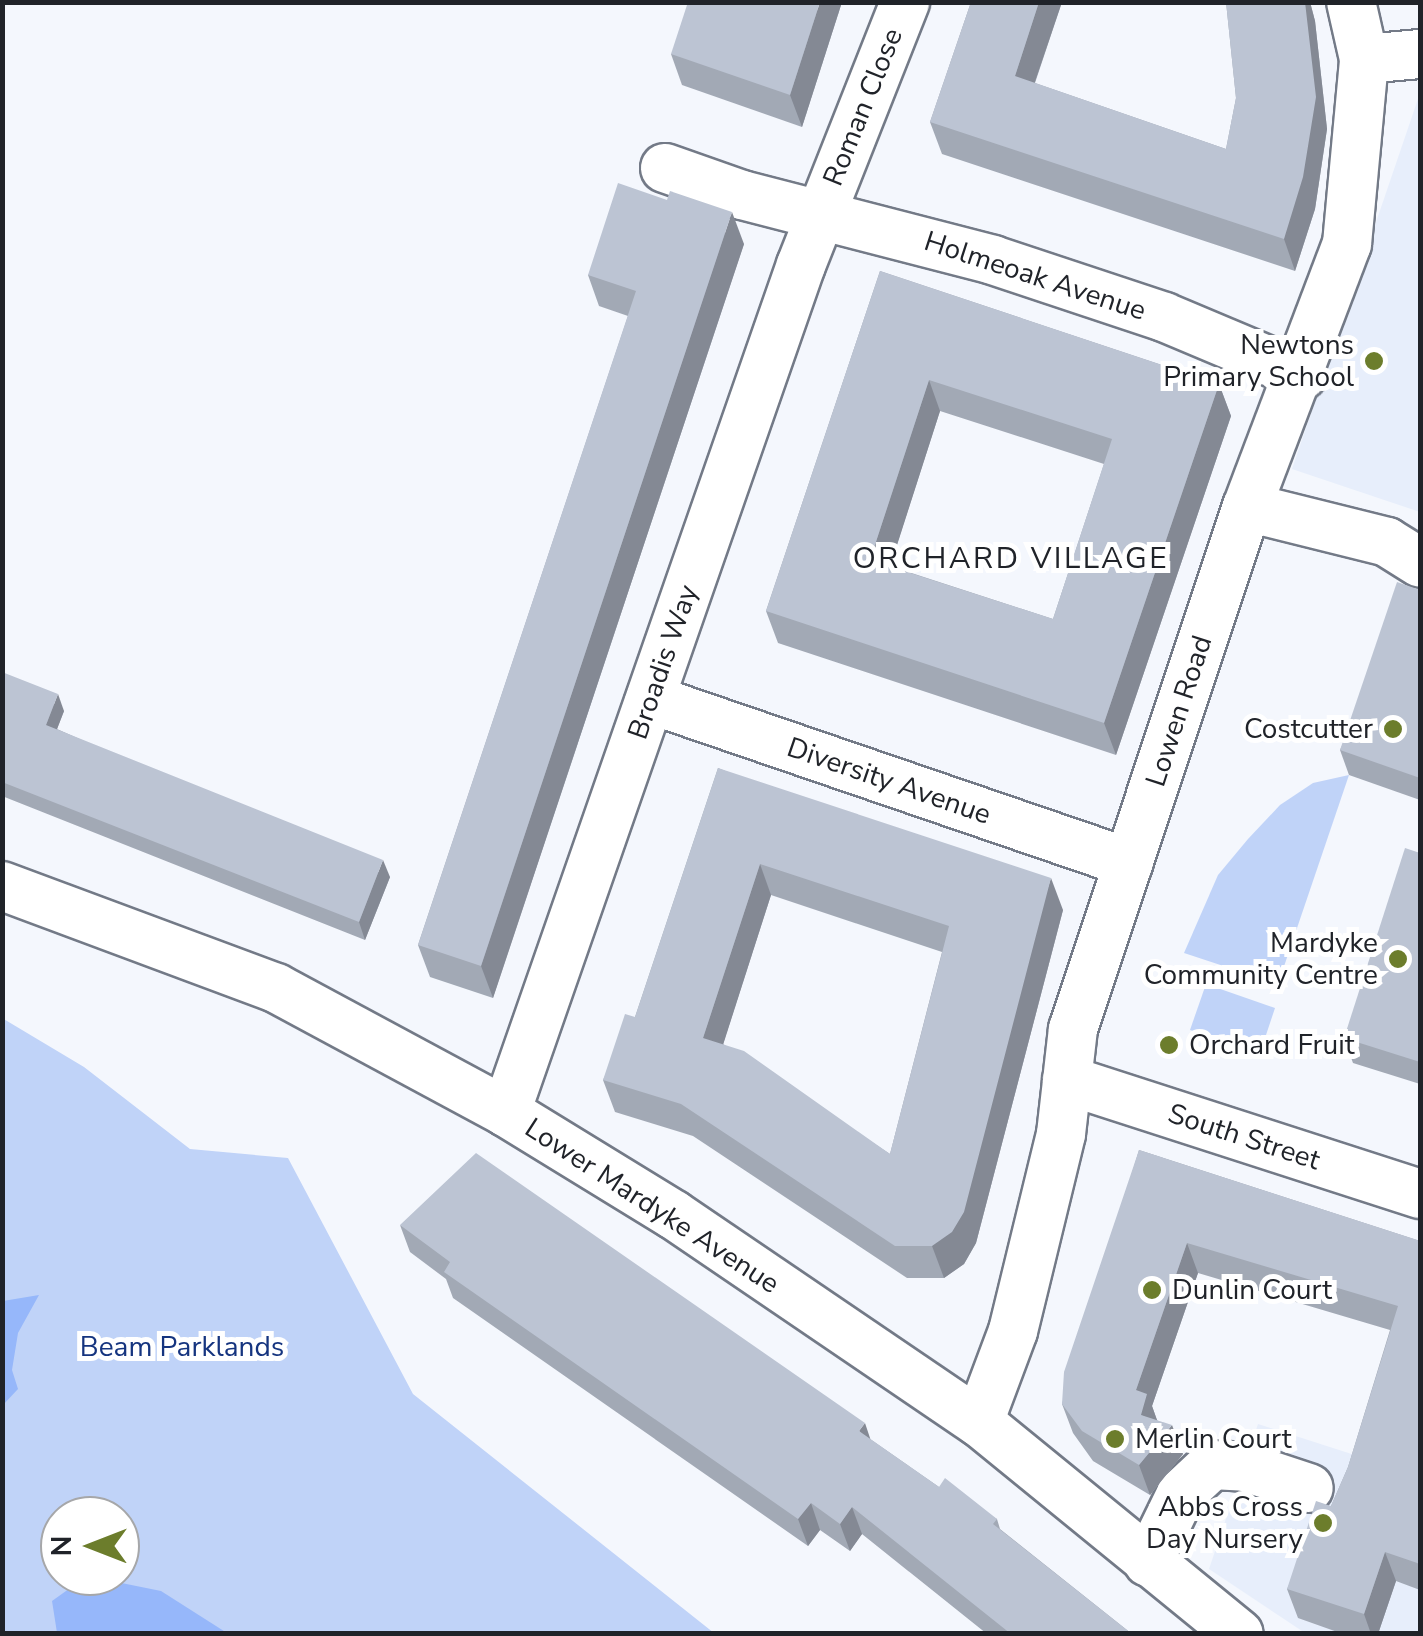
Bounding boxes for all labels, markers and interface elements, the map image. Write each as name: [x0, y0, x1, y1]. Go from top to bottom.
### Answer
street label: Roman Close: [816, 23, 910, 191]
street label: Holmeoak Avenue: [920, 224, 1150, 328]
place label: Newtons Primary School: [1163, 328, 1354, 394]
marker: Newtons Primary School: [1363, 350, 1385, 372]
district label: ORCHARD VILLAGE: [853, 541, 1169, 577]
street label: Broadis Way: [621, 580, 705, 744]
street label: Lowen Road: [1139, 631, 1219, 791]
place label: Costcutter: [1244, 712, 1373, 746]
marker: Costcutter: [1382, 718, 1404, 740]
street label: Diversity Avenue: [783, 730, 995, 832]
place label: Mardyke Community Centre: [1144, 926, 1378, 992]
marker: Mardyke Community Centre: [1387, 948, 1409, 970]
place label: Orchard Fruit: [1189, 1028, 1354, 1062]
marker: Orchard Fruit: [1158, 1034, 1180, 1056]
street label: South Street: [1164, 1097, 1324, 1177]
street label: Lower Mardyke Avenue: [519, 1111, 785, 1301]
place label: Dunlin Court: [1172, 1273, 1332, 1307]
marker: Dunlin Court: [1141, 1279, 1163, 1301]
park label: Beam Parklands: [80, 1330, 284, 1364]
place label: Merlin Court: [1135, 1422, 1291, 1456]
marker: Merlin Court: [1104, 1428, 1126, 1450]
place label: Abbs Cross Day Nursery: [1146, 1490, 1303, 1556]
north arrow: [40, 1496, 140, 1596]
marker: Abbs Cross Day Nursery: [1312, 1512, 1334, 1534]
text: N: [43, 1536, 81, 1556]

